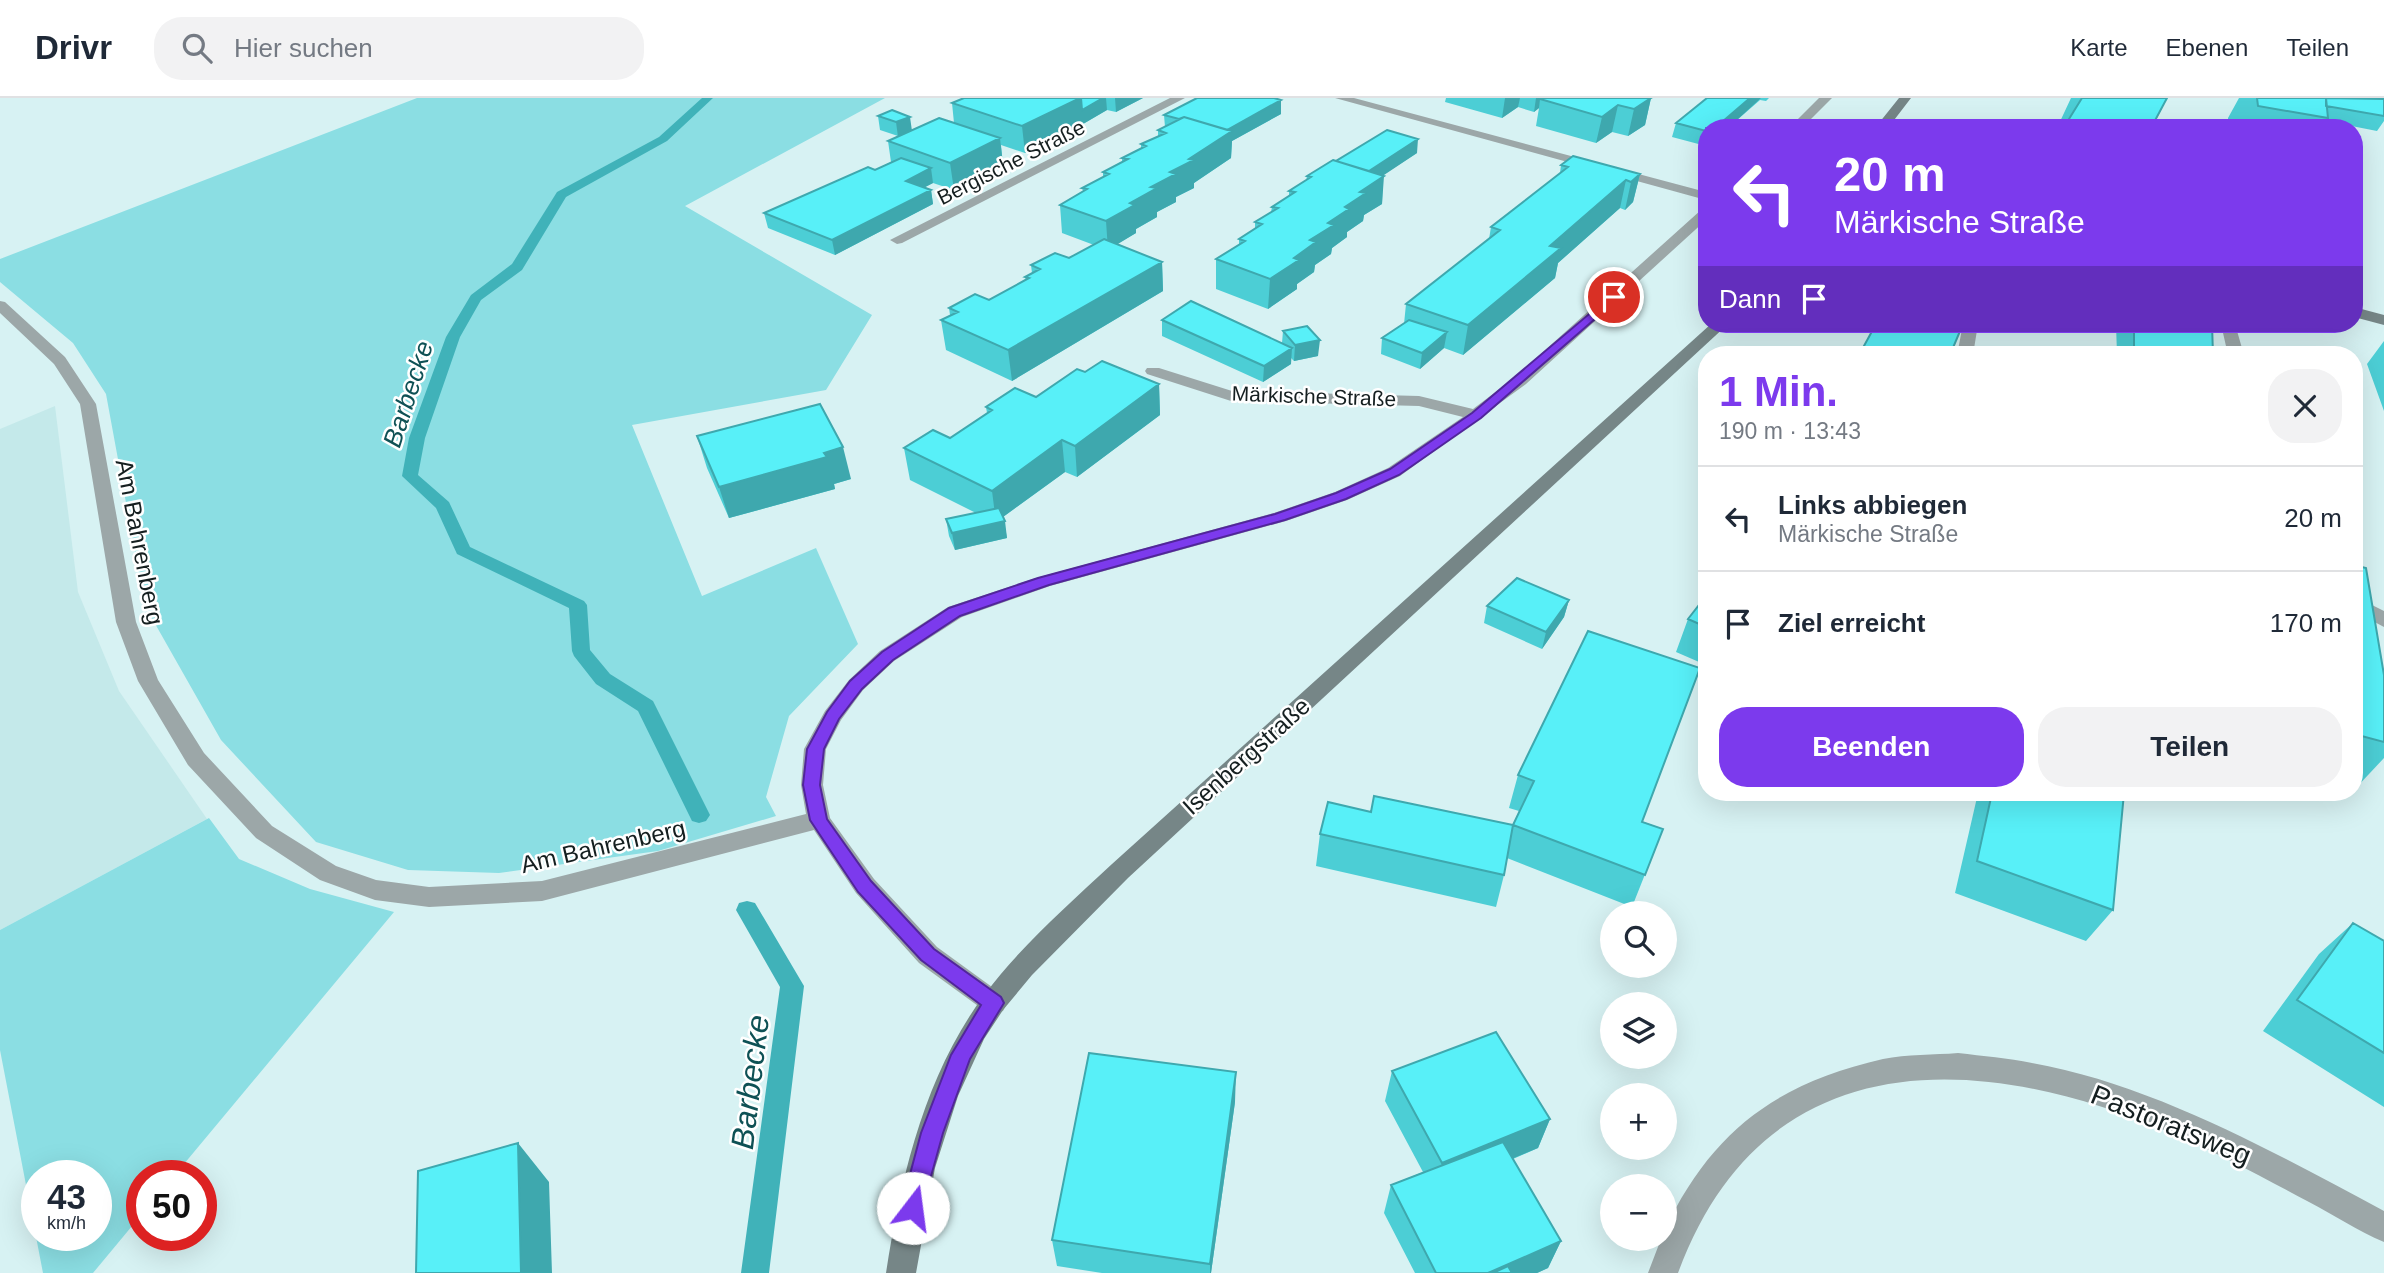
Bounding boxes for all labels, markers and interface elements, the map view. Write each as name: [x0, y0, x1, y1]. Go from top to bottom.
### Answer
search box: [154, 17, 644, 80]
text: Drivr: [35, 29, 112, 66]
icon: search: [178, 29, 216, 67]
text: Hier suchen: [234, 33, 373, 63]
text: Karte: [2070, 34, 2128, 61]
text: Ebenen: [2166, 34, 2248, 61]
text: Teilen: [2286, 34, 2349, 61]
street label: Bergische Straße: [933, 115, 1089, 209]
icon: left: [1719, 147, 1810, 238]
text: 20 m: [1834, 147, 1946, 201]
text: Märkische Straße: [1834, 204, 2085, 240]
pin: [1584, 267, 1644, 327]
icon: arrive: [1595, 278, 1633, 316]
icon: arrive: [1795, 280, 1833, 318]
text: Dann: [1719, 284, 1781, 314]
water label: Barbecke: [377, 337, 439, 451]
text: 1 Min.: [1719, 368, 1838, 415]
button: close: [2268, 369, 2342, 443]
street label: Märkische Straße: [1231, 382, 1397, 410]
text: 190 m · 13:43: [1719, 418, 1861, 444]
street label: Am Bahrenberg: [111, 457, 169, 627]
text: Links abbiegen: [1778, 490, 1967, 520]
icon: left: [1719, 500, 1757, 538]
text: 20 m: [2284, 503, 2342, 533]
text: Märkische Straße: [1778, 521, 1958, 547]
icon: arrive: [1719, 605, 1757, 643]
text: Ziel erreicht: [1778, 608, 1925, 638]
text: 170 m: [2270, 608, 2342, 638]
street label: Isenbergstraße: [1177, 692, 1315, 820]
button: Beenden: [1719, 707, 2024, 787]
button: Teilen: [2038, 707, 2342, 787]
street label: Am Bahrenberg: [518, 814, 688, 878]
map controls: [1600, 901, 1677, 1251]
button: search: [1600, 901, 1677, 978]
button: layers: [1600, 992, 1677, 1069]
water label: Barbecke: [724, 1013, 776, 1151]
street label: Pastoratsweg: [2087, 1079, 2255, 1171]
button: +: [1600, 1083, 1677, 1160]
speed limit sign: 50: [126, 1160, 217, 1251]
position arrow: [876, 1171, 950, 1245]
button: −: [1600, 1174, 1677, 1251]
text: 43: [47, 1177, 86, 1216]
text: km/h: [47, 1213, 86, 1233]

